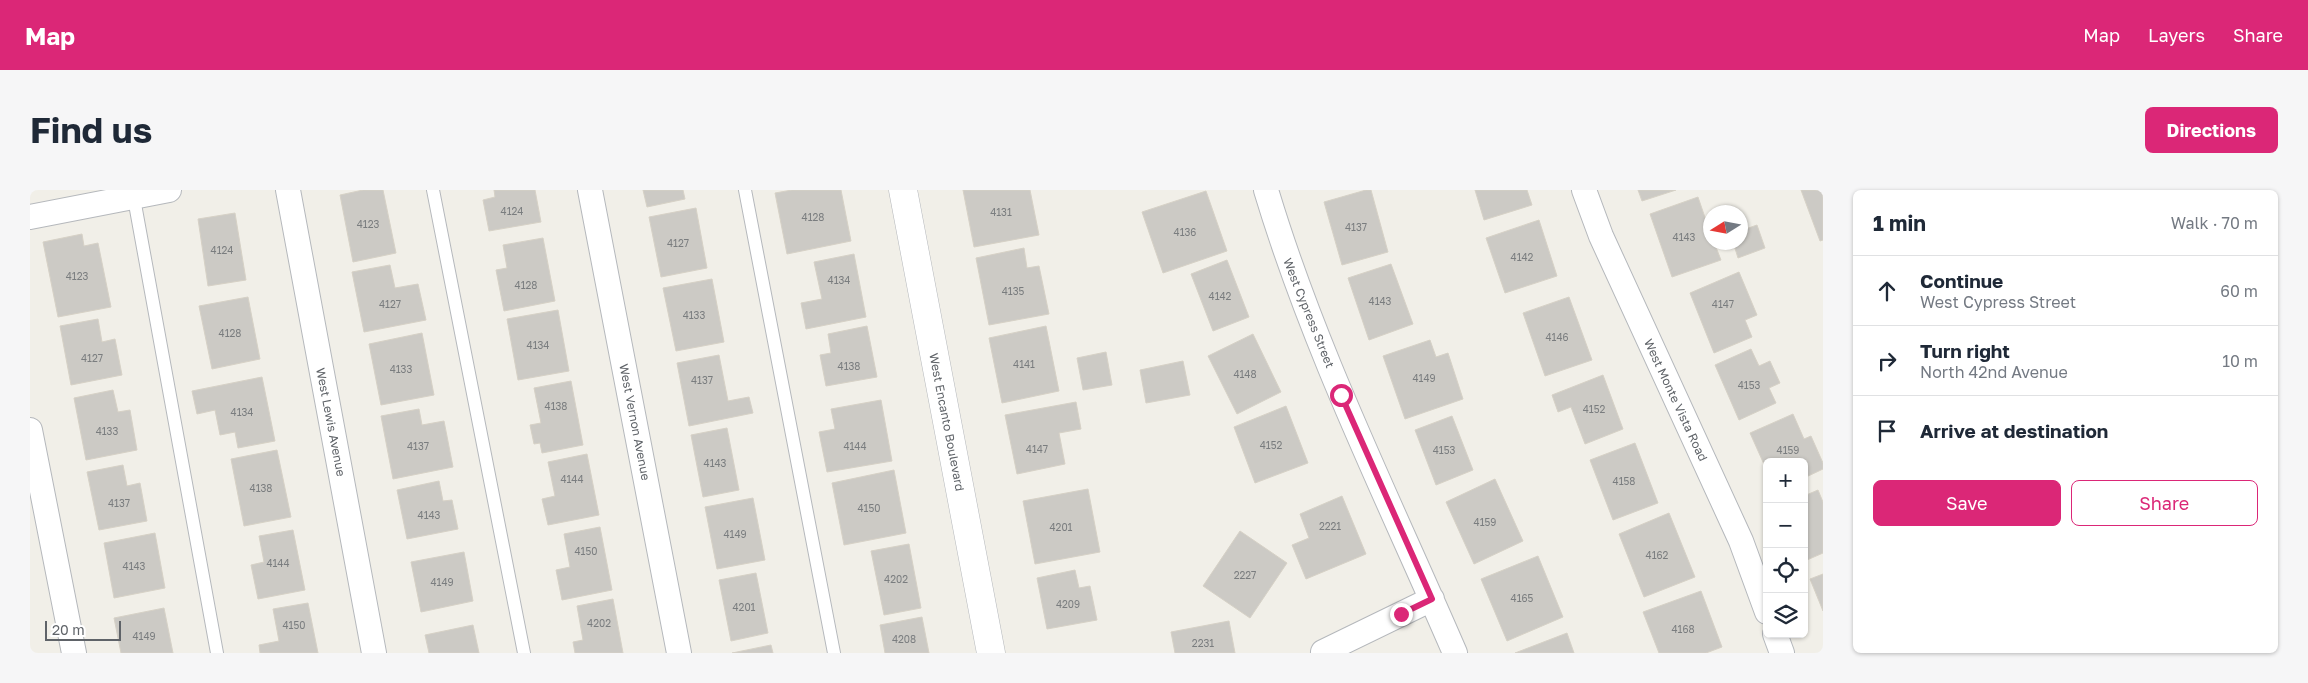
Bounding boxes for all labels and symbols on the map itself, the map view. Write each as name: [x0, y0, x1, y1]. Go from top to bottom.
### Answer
house number: 4124: [501, 205, 523, 217]
north arrow: [1703, 205, 1748, 250]
house number: 4131: [990, 206, 1012, 218]
house number: 4128: [802, 211, 824, 223]
house number: 4123: [357, 218, 379, 230]
house number: 4137: [1345, 221, 1367, 233]
house number: 4136: [1174, 226, 1196, 238]
house number: 4143: [1673, 231, 1696, 243]
house number: 4127: [667, 237, 689, 249]
house number: 4124: [211, 244, 233, 256]
house number: 4142: [1511, 251, 1534, 263]
street label: West Cypress Street: [1280, 256, 1338, 370]
house number: 4123: [66, 270, 88, 282]
house number: 4134: [828, 274, 850, 286]
house number: 4128: [515, 279, 537, 291]
house number: 4135: [1002, 285, 1024, 297]
house number: 4142: [1209, 290, 1232, 302]
house number: 4143: [1369, 295, 1392, 307]
house number: 4127: [379, 298, 401, 310]
house number: 4147: [1712, 298, 1734, 310]
house number: 4133: [683, 309, 705, 321]
house number: 4128: [219, 327, 241, 339]
house number: 4146: [1545, 331, 1569, 343]
street label: West Monte Vista Road: [1641, 336, 1711, 464]
house number: 4134: [527, 339, 549, 351]
house number: 4127: [81, 352, 103, 364]
street label: West Encanto Boulevard: [926, 352, 968, 492]
house number: 4141: [1013, 358, 1035, 370]
house number: 4138: [838, 360, 860, 372]
street label: West Vernon Avenue: [616, 362, 654, 482]
house number: 4133: [390, 363, 412, 375]
street label: West Lewis Avenue: [313, 366, 349, 478]
house number: 4148: [1233, 368, 1257, 380]
house number: 4149: [1412, 372, 1436, 384]
house number: 4137: [691, 374, 713, 386]
house number: 4153: [1738, 379, 1760, 391]
route start: [1330, 384, 1353, 407]
house number: 4138: [545, 400, 567, 412]
house number: 4152: [1583, 403, 1605, 415]
house number: 4134: [231, 406, 253, 418]
house number: 4133: [96, 425, 118, 437]
house number: 4152: [1260, 439, 1282, 451]
house number: 4137: [407, 440, 429, 452]
house number: 4144: [843, 440, 867, 452]
house number: 4147: [1026, 443, 1048, 455]
house number: 4153: [1433, 444, 1455, 456]
house number: 4159: [1777, 444, 1799, 456]
house number: 4143: [704, 457, 727, 469]
house number: 4144: [560, 473, 584, 485]
house number: 4158: [1613, 475, 1635, 487]
house number: 4138: [250, 482, 272, 494]
house number: 4137: [108, 497, 130, 509]
house number: 4150: [858, 502, 880, 514]
house number: 4143: [418, 509, 441, 521]
house number: 4159: [1474, 516, 1496, 528]
house number: 2221: [1319, 520, 1341, 532]
house number: 4201: [1050, 521, 1073, 533]
house number: 4149: [723, 528, 747, 540]
house number: 4150: [575, 545, 597, 557]
house number: 4162: [1646, 549, 1669, 561]
house number: 4144: [266, 557, 290, 569]
house number: 4143: [123, 560, 146, 572]
house number: 2227: [1234, 569, 1256, 581]
house number: 4202: [884, 573, 908, 585]
house number: 4149: [430, 576, 454, 588]
house number: 4165: [1511, 592, 1534, 604]
house number: 4209: [1056, 598, 1080, 610]
house number: 4201: [733, 601, 756, 613]
route end: [1390, 603, 1413, 626]
house number: 4202: [587, 617, 611, 629]
scale bar: [45, 618, 121, 641]
house number: 4150: [283, 619, 305, 631]
house number: 4168: [1671, 623, 1695, 635]
house number: 4149: [132, 630, 156, 642]
house number: 4208: [892, 633, 916, 645]
house number: 2231: [1192, 637, 1214, 649]

